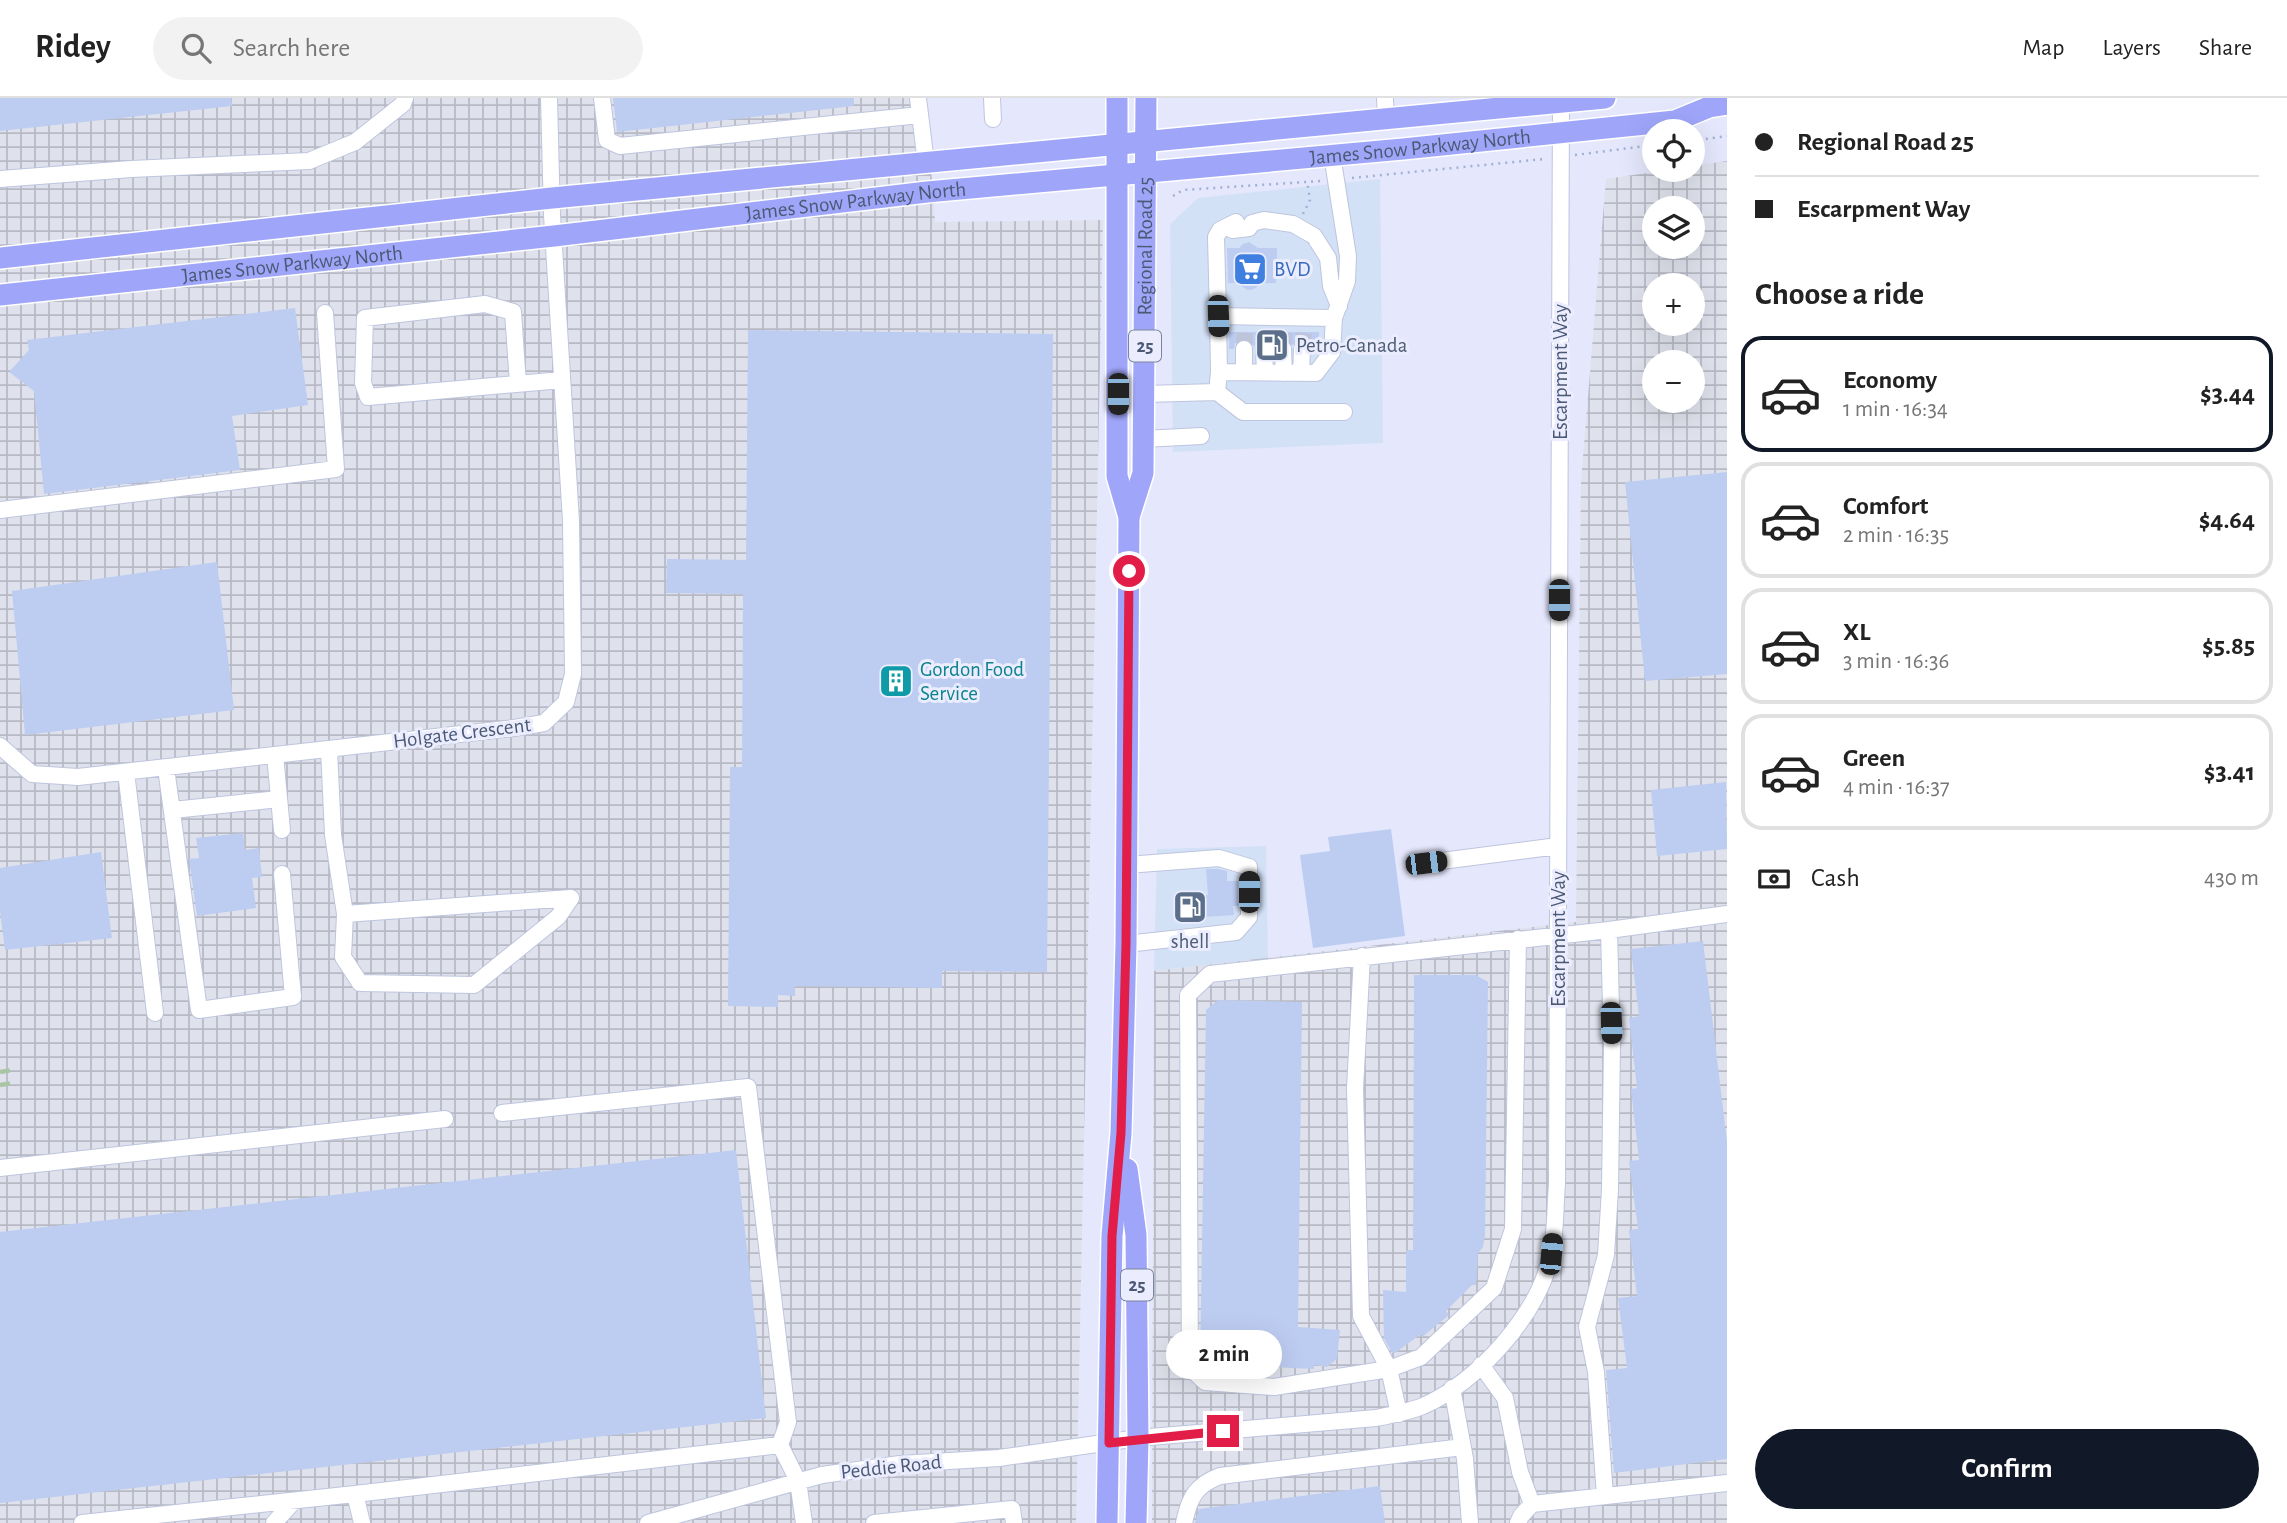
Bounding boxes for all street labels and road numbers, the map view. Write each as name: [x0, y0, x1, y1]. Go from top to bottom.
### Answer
street label: James Snow Parkway North: [1309, 125, 1532, 168]
street label: Regional Road 25: [1134, 177, 1156, 316]
street label: James Snow Parkway North: [744, 178, 967, 224]
street label: James Snow Parkway North: [181, 242, 404, 286]
street label: Escarpment Way: [1550, 304, 1571, 440]
road number: 25: [1129, 330, 1161, 362]
street label: Holgate Crescent: [392, 714, 532, 752]
street label: Escarpment Way: [1548, 871, 1569, 1007]
road number: 25: [1121, 1270, 1153, 1301]
street label: Peddie Road: [839, 1451, 943, 1483]

